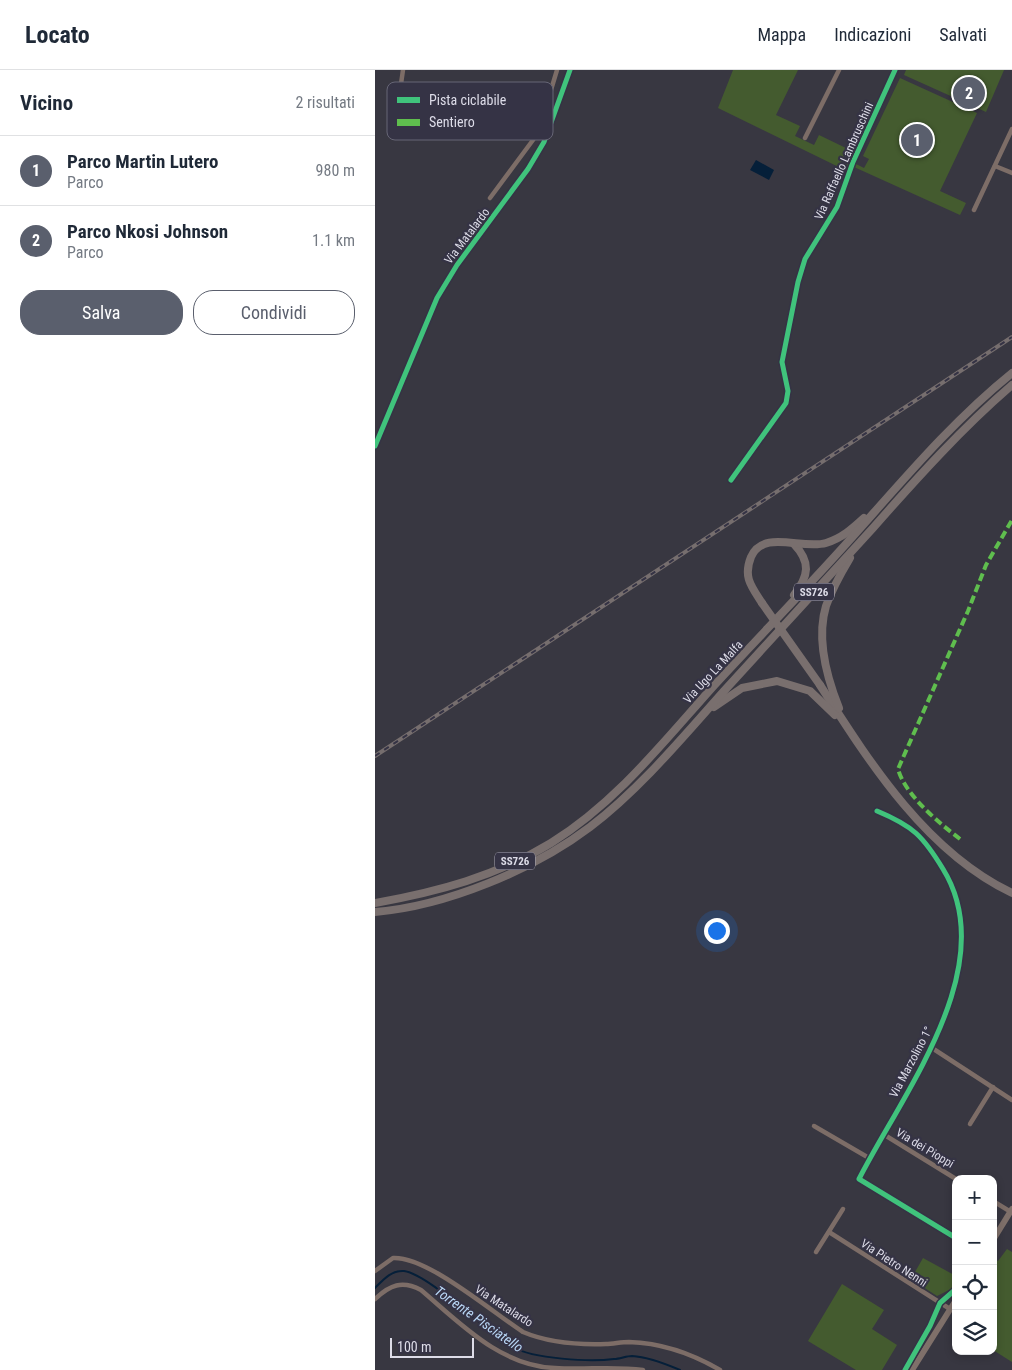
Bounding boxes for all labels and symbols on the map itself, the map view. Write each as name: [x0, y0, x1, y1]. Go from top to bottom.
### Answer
pin: 2: [953, 74, 985, 112]
legend: [387, 82, 553, 140]
text: Pista ciclabile: [429, 92, 507, 108]
street label: Via Raffaello Lambruschini: [812, 100, 876, 222]
text: Sentiero: [429, 114, 475, 130]
pin: 1: [901, 121, 933, 159]
street label: Via Matalardo: [442, 205, 492, 267]
road number: SS726: [794, 584, 834, 600]
street label: Via Ugo La Malfa: [680, 638, 746, 706]
road number: SS726: [495, 852, 535, 869]
your location: [704, 918, 730, 944]
street label: Via Marzolino 1°: [886, 1024, 936, 1100]
street label: Via dei Pioppi: [893, 1125, 957, 1171]
street label: Via Pietro Nenni: [858, 1236, 930, 1290]
street label: Via Matalardo: [472, 1282, 536, 1330]
water label: Torrente Pisciatello: [432, 1283, 526, 1355]
scale bar: [390, 1335, 474, 1358]

